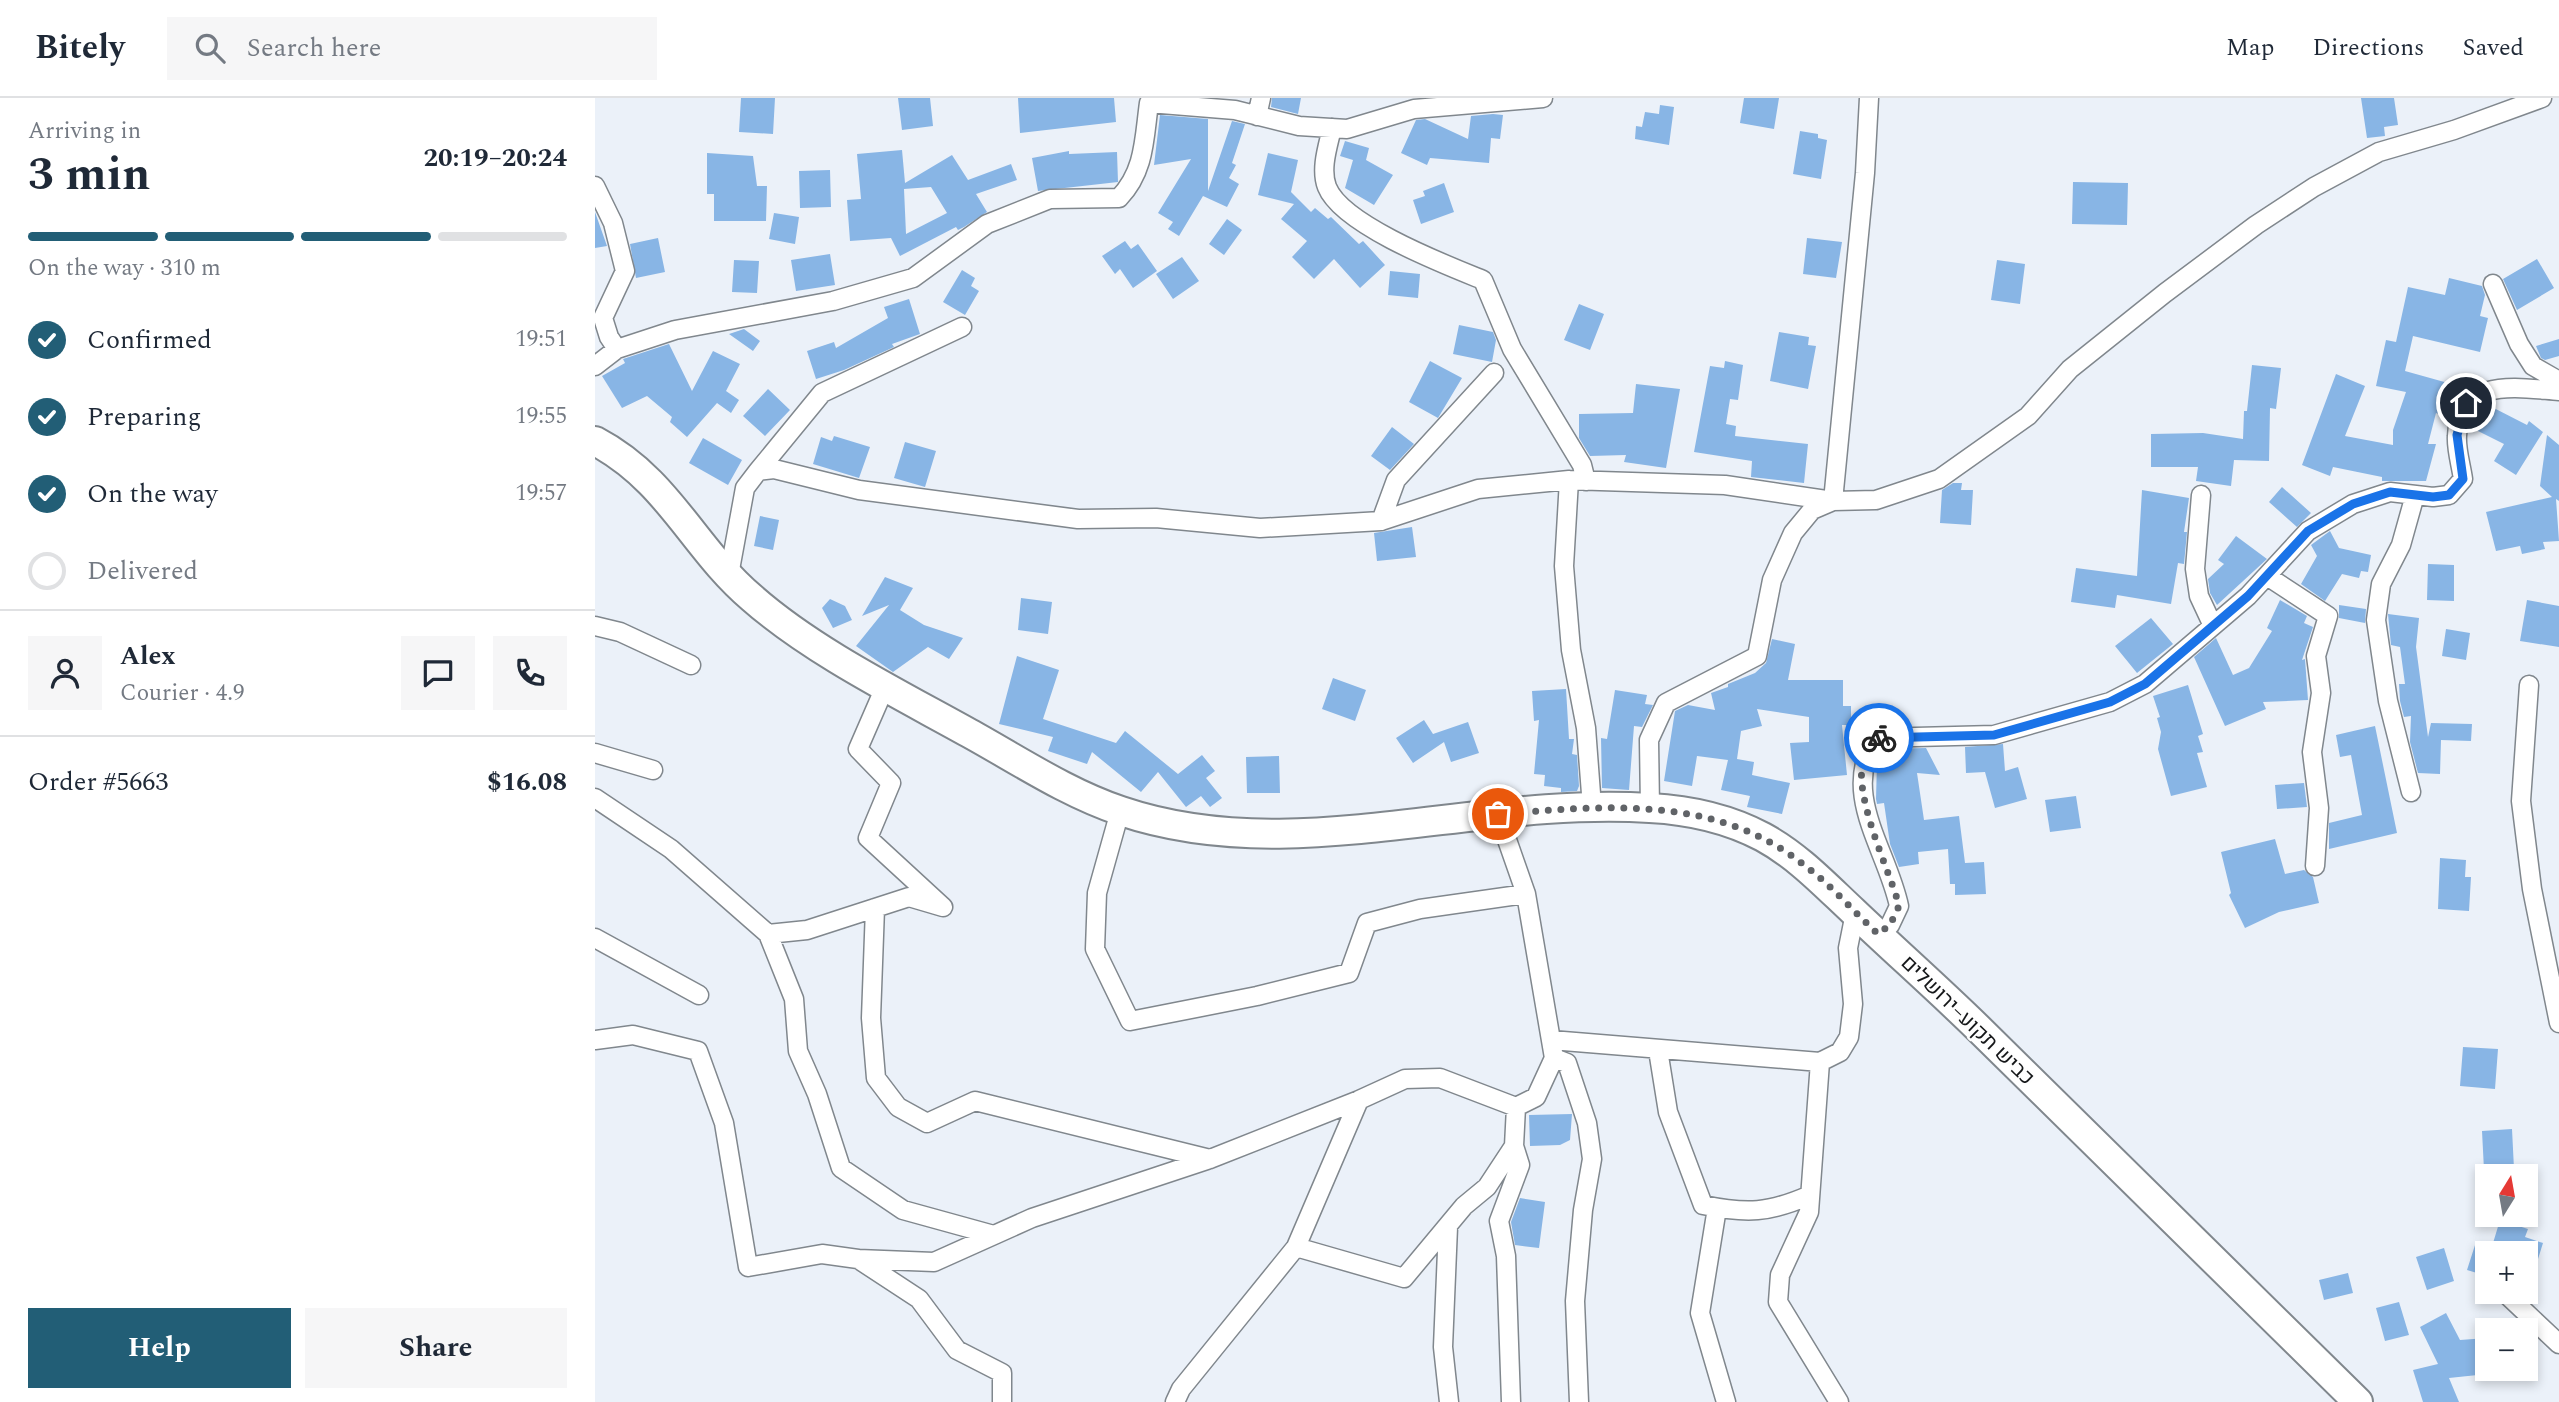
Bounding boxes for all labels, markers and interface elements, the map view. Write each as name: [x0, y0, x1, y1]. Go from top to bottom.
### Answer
search box: [167, 17, 657, 80]
text: Bitely: [35, 23, 125, 73]
text: Search here: [247, 28, 381, 68]
icon: search: [191, 29, 229, 67]
text: Map: [2226, 30, 2274, 66]
text: Directions: [2312, 30, 2424, 66]
text: Saved: [2462, 30, 2524, 66]
text: Arriving in: [28, 114, 141, 149]
text: 20:19–20:24: [423, 138, 567, 178]
text: 3 min: [28, 140, 150, 210]
text: On the way · 310 m: [28, 251, 221, 286]
text: Confirmed: [87, 320, 212, 360]
icon: check: [28, 321, 66, 359]
text: 19:51: [515, 322, 567, 357]
pin: [2436, 373, 2496, 433]
icon: home: [2447, 384, 2485, 422]
text: Preparing: [87, 397, 201, 437]
icon: check: [28, 398, 66, 436]
text: 19:55: [515, 399, 567, 434]
text: On the way: [87, 474, 218, 514]
icon: check: [28, 475, 66, 513]
text: 19:57: [515, 476, 567, 511]
text: Delivered: [87, 551, 198, 591]
button: person: [28, 636, 102, 710]
text: Alex: [120, 636, 175, 676]
button: chat: [401, 636, 475, 710]
button: phone: [493, 636, 567, 710]
text: Courier · 4.9: [120, 676, 245, 711]
courier: [1844, 703, 1914, 773]
icon: bike: [1860, 719, 1898, 757]
text: Order #5663: [28, 762, 168, 802]
text: $16.08: [487, 762, 567, 802]
pin: [1468, 784, 1528, 844]
icon: bag: [1479, 795, 1517, 833]
street label: כביש תקוע–ירושלים: [1893, 948, 2042, 1093]
north arrow: [2475, 1164, 2537, 1227]
map controls: [2475, 1164, 2538, 1381]
button: +: [2475, 1241, 2538, 1304]
button: Help: [28, 1308, 291, 1388]
button: Share: [305, 1308, 567, 1388]
button: −: [2475, 1318, 2538, 1381]

